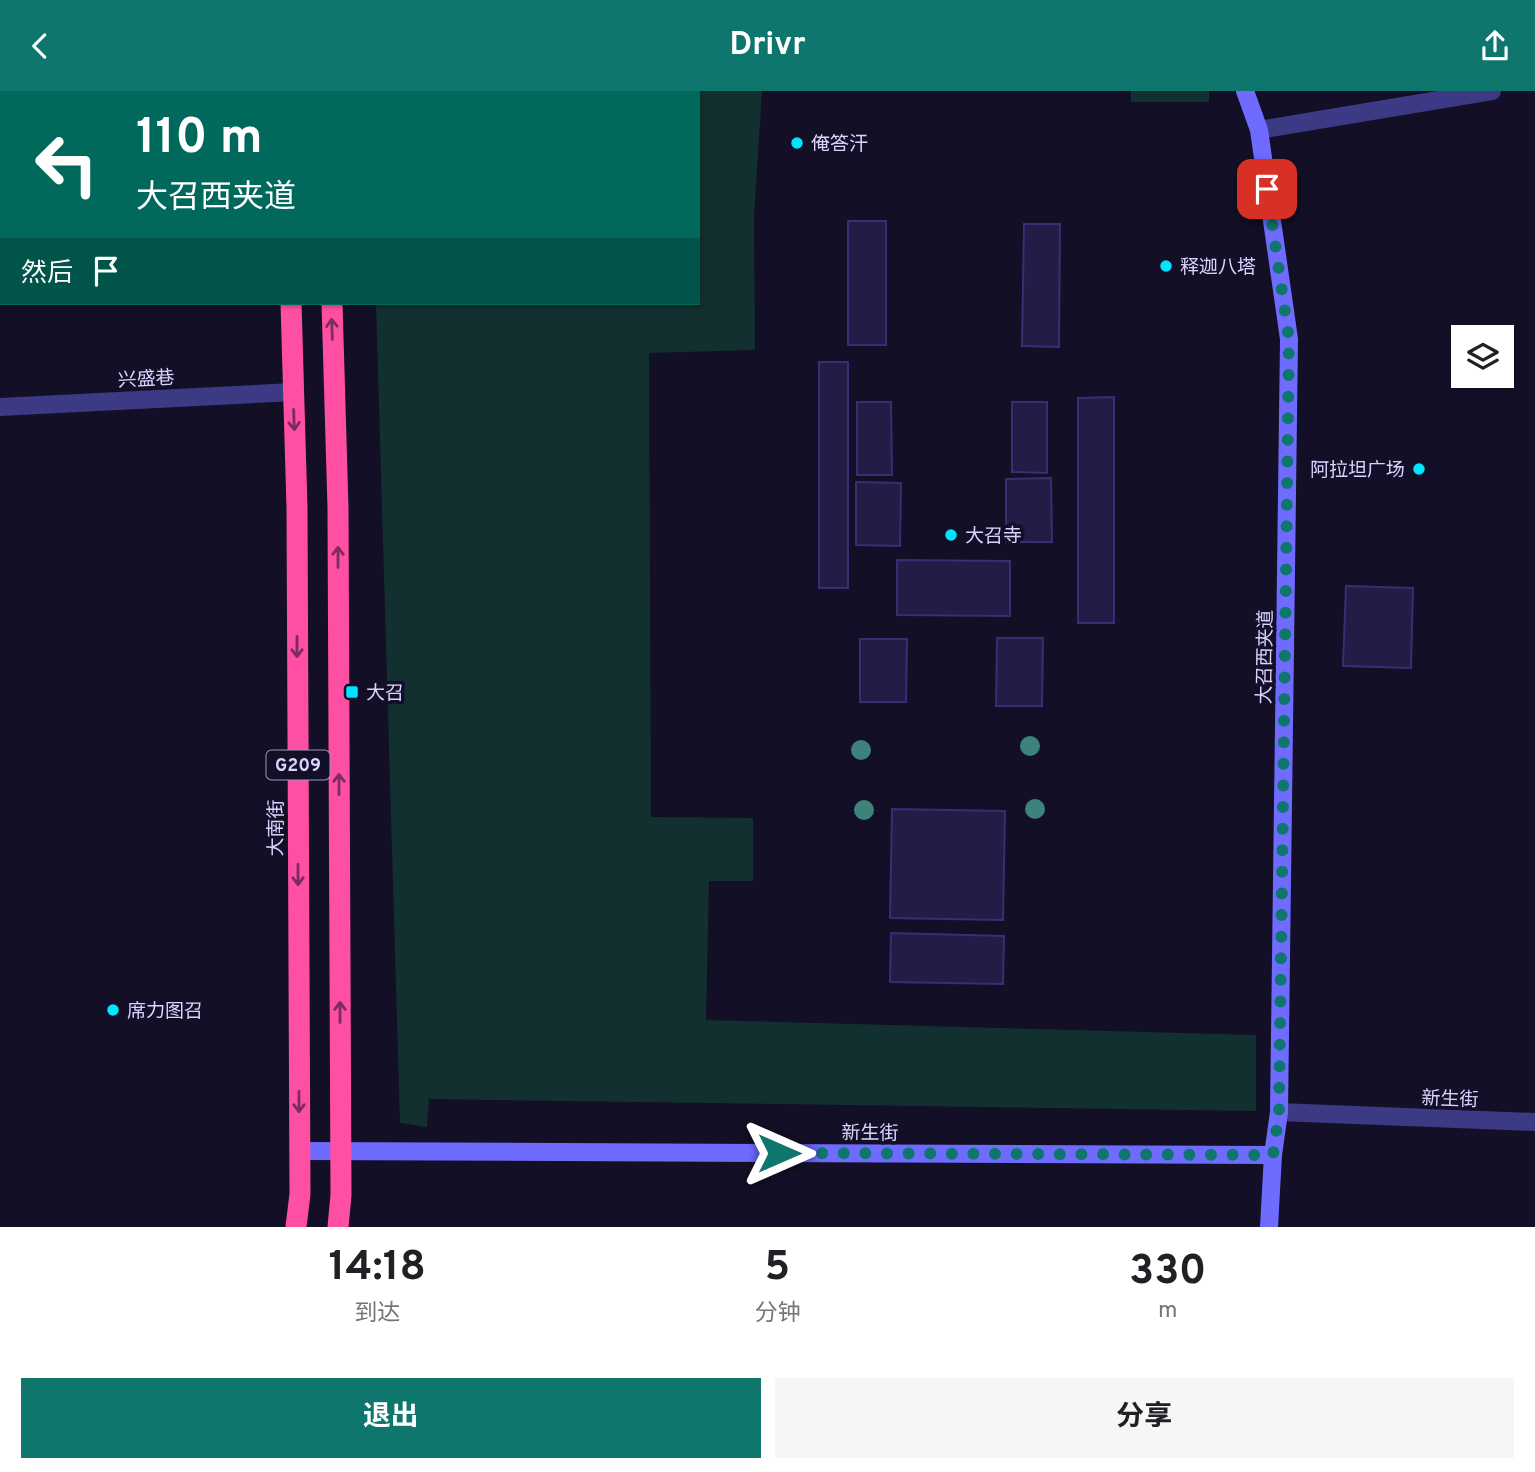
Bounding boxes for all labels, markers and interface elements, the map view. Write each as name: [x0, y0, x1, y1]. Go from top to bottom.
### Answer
text: Drivr: [729, 26, 806, 66]
icon: back: [21, 27, 59, 65]
icon: share: [1476, 27, 1514, 65]
text: 110 m: [136, 109, 263, 171]
icon: left: [21, 119, 112, 210]
place label: 俺答汗: [811, 133, 868, 157]
marker: 俺答汗: [789, 135, 805, 151]
pin: [1237, 159, 1297, 219]
icon: arrive: [1248, 170, 1286, 208]
text: 大召西夹道: [136, 179, 296, 219]
icon: arrive: [87, 252, 125, 290]
place label: 释迦八塔: [1180, 256, 1256, 280]
text: 然后: [21, 258, 73, 291]
marker: 释迦八塔: [1158, 258, 1174, 274]
one-way arrow: [326, 318, 339, 341]
map controls: [1451, 325, 1514, 388]
button: layers: [1451, 325, 1514, 388]
street label: 兴盛巷: [117, 367, 175, 393]
one-way arrow: [287, 408, 301, 431]
place label: 阿拉坦广场: [1310, 459, 1405, 483]
marker: 阿拉坦广场: [1411, 461, 1427, 477]
place label: 大召寺: [965, 525, 1022, 549]
marker: 大召寺: [943, 527, 959, 543]
one-way arrow: [331, 546, 345, 569]
street label: 大召西夹道: [1253, 609, 1279, 705]
one-way arrow: [290, 636, 304, 659]
place label: 大召: [366, 682, 404, 706]
marker: 大召: [344, 684, 360, 700]
road number: G209: [266, 751, 330, 779]
one-way arrow: [332, 773, 346, 796]
street label: 大南街: [265, 799, 289, 857]
one-way arrow: [291, 863, 305, 886]
place label: 席力图召: [127, 1000, 203, 1024]
one-way arrow: [333, 1001, 347, 1024]
marker: 席力图召: [105, 1002, 121, 1018]
street label: 新生街: [1421, 1087, 1479, 1113]
one-way arrow: [292, 1091, 306, 1114]
position arrow: [742, 1116, 816, 1190]
street label: 新生街: [841, 1122, 899, 1146]
text: 14:18: [329, 1242, 426, 1295]
text: 5: [765, 1242, 790, 1295]
text: 330: [1129, 1246, 1206, 1299]
text: m: [1158, 1297, 1177, 1326]
text: 到达: [354, 1300, 400, 1329]
text: 分钟: [754, 1300, 800, 1329]
button: 退出: [21, 1378, 761, 1458]
button: 分享: [775, 1378, 1514, 1458]

